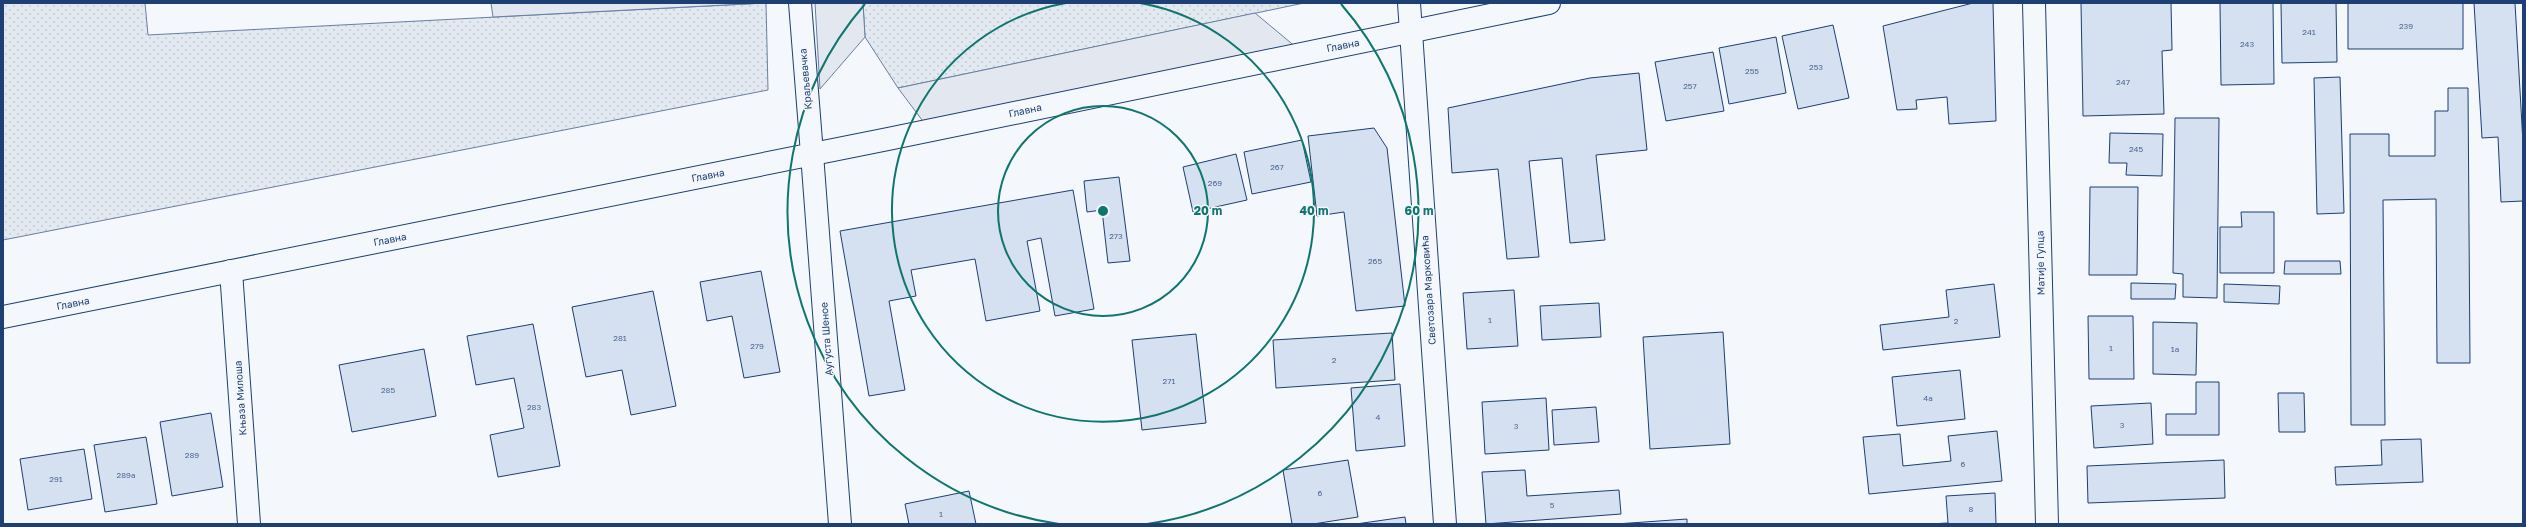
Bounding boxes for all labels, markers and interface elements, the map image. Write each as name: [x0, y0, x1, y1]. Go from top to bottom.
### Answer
house number: 239: [2399, 21, 2413, 31]
house number: 241: [2302, 27, 2316, 37]
street label: Главна: [1325, 36, 1361, 54]
house number: 243: [2240, 39, 2254, 49]
street label: Краљевачка: [796, 48, 814, 110]
house number: 253: [1809, 62, 1823, 72]
house number: 255: [1745, 66, 1759, 76]
house number: 247: [2116, 77, 2130, 87]
house number: 257: [1683, 81, 1697, 91]
street label: Главна: [1007, 101, 1043, 119]
house number: 245: [2129, 144, 2143, 154]
house number: 267: [1270, 162, 1284, 172]
street label: Главна: [690, 166, 726, 184]
house number: 269: [1208, 178, 1222, 188]
text: 20 m: [1194, 203, 1222, 218]
text: 40 m: [1300, 203, 1328, 218]
text: 60 m: [1405, 203, 1433, 218]
centre of rings: [1096, 204, 1110, 218]
street label: Главна: [372, 230, 408, 248]
house number: 273: [1109, 231, 1123, 241]
street label: Матије Гупца: [2033, 231, 2047, 295]
street label: Светозара Марковића: [1418, 235, 1438, 345]
house number: 265: [1368, 256, 1382, 266]
street label: Главна: [55, 294, 91, 312]
street label: Аугуста Шеное: [817, 302, 835, 376]
house number: 1: [1488, 315, 1492, 325]
house number: 2: [1954, 316, 1959, 326]
house number: 281: [613, 333, 627, 343]
house number: 279: [750, 341, 764, 351]
house number: 1: [2109, 343, 2113, 353]
house number: 1a: [2171, 344, 2179, 354]
house number: 2: [1332, 355, 1337, 365]
street label: Књаза Милоша: [231, 360, 249, 436]
house number: 271: [1163, 376, 1175, 386]
house number: 285: [381, 385, 395, 395]
house number: 4a: [1923, 393, 1933, 403]
house number: 283: [527, 402, 541, 412]
house number: 4: [1376, 412, 1381, 422]
house number: 3: [2120, 420, 2125, 430]
house number: 3: [1514, 421, 1519, 431]
house number: 289: [185, 450, 199, 460]
house number: 6: [1961, 459, 1966, 469]
house number: 289a: [117, 470, 135, 480]
house number: 291: [49, 474, 63, 484]
house number: 6: [1318, 488, 1323, 498]
house number: 5: [1550, 500, 1555, 510]
house number: 8: [1969, 504, 1974, 514]
house number: 1: [939, 509, 943, 519]

